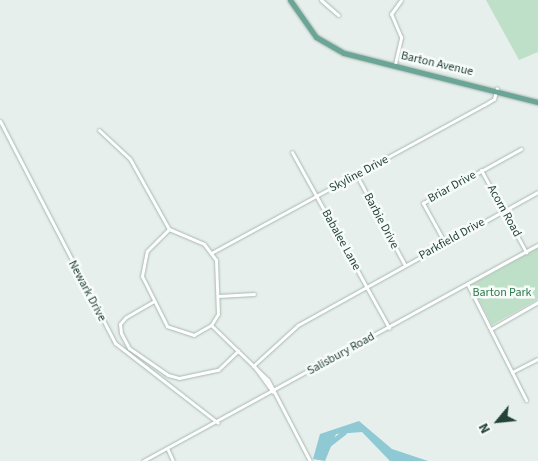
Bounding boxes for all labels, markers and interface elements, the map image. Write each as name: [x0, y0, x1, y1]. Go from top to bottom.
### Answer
street label: Barton Avenue: [400, 49, 474, 79]
street label: Skyline Drive: [327, 152, 391, 196]
street label: Briar Drive: [425, 168, 479, 206]
street label: Acorn Road: [484, 183, 524, 239]
street label: Barbie Drive: [360, 191, 402, 251]
street label: Babalee Lane: [318, 207, 364, 273]
street label: Parkfield Drive: [417, 215, 487, 263]
street label: Newark Drive: [65, 258, 109, 324]
park label: Barton Park: [472, 286, 532, 300]
street label: Salisbury Road: [305, 330, 377, 378]
north arrow: [473, 396, 523, 446]
text: N: [474, 419, 496, 437]

